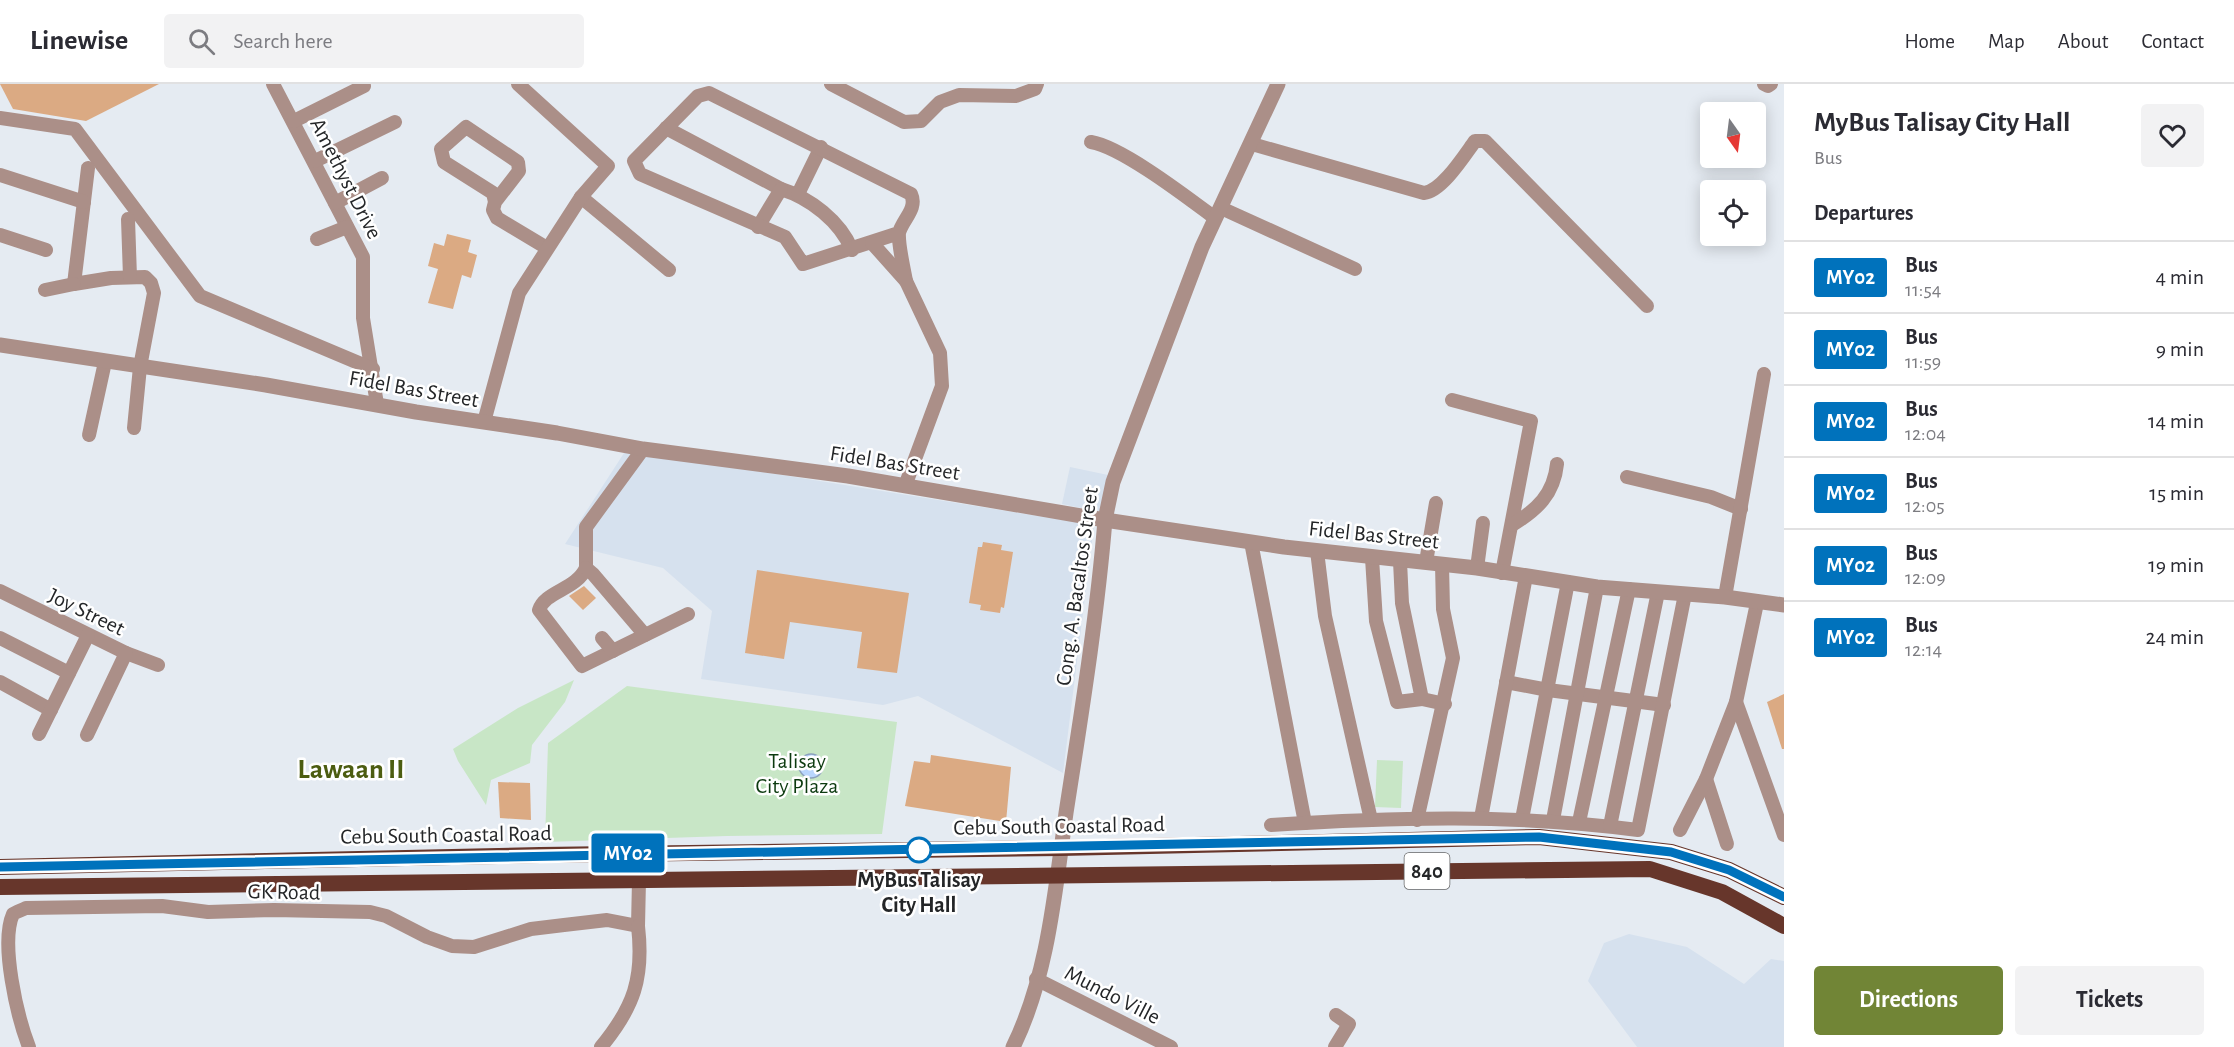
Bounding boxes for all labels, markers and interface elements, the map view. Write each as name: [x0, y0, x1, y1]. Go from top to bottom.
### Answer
search box: [164, 14, 584, 68]
icon: search: [185, 25, 218, 58]
text: Linewise: [30, 27, 128, 55]
text: Search here: [233, 30, 333, 52]
text: Home: [1904, 31, 1955, 52]
text: Map: [1988, 31, 2025, 52]
text: About: [2058, 31, 2108, 52]
text: Contact: [2141, 31, 2204, 52]
north arrow: [1700, 102, 1766, 168]
map controls: [1700, 102, 1766, 246]
button: heart: [2141, 104, 2204, 167]
text: MyBus Talisay City Hall: [1814, 109, 2070, 137]
street label: Amethyst Drive: [306, 115, 386, 242]
text: Bus: [1814, 148, 1842, 168]
button: locate: [1700, 180, 1766, 246]
text: Departures: [1814, 202, 1914, 224]
text: Bus: [1905, 254, 1938, 276]
text: 4 min: [2156, 266, 2204, 288]
text: MY02: [1826, 267, 1875, 288]
text: 11:54: [1905, 280, 1941, 300]
text: Bus: [1905, 326, 1938, 348]
text: 9 min: [2156, 338, 2204, 360]
text: MY02: [1826, 339, 1875, 360]
text: 11:59: [1905, 352, 1941, 372]
street label: Fidel Bas Street: [347, 367, 480, 411]
text: Bus: [1905, 398, 1938, 420]
text: 14 min: [2148, 410, 2204, 432]
text: MY02: [1826, 411, 1875, 432]
text: 12:04: [1905, 424, 1946, 444]
street label: Fidel Bas Street: [828, 442, 961, 484]
text: Bus: [1905, 470, 1938, 492]
text: 15 min: [2149, 482, 2204, 504]
text: MY02: [1826, 483, 1875, 504]
street label: Cong. A. Bacaltos Street: [1052, 485, 1102, 687]
text: 12:05: [1905, 496, 1945, 516]
street label: Fidel Bas Street: [1308, 517, 1440, 553]
text: Bus: [1905, 542, 1938, 564]
text: 19 min: [2148, 554, 2204, 576]
text: MY02: [1826, 555, 1875, 576]
text: 12:09: [1905, 568, 1946, 588]
street label: Joy Street: [45, 584, 128, 640]
text: Bus: [1905, 614, 1938, 636]
text: 24 min: [2146, 626, 2204, 648]
text: MY02: [1826, 627, 1875, 648]
text: 12:14: [1905, 640, 1942, 660]
park label: Talisay City Plaza: [755, 750, 839, 797]
district label: Lawaan II: [298, 756, 404, 784]
street label: Cebu South Coastal Road: [953, 813, 1165, 839]
street label: Cebu South Coastal Road: [340, 822, 552, 848]
line badge: MY02: [586, 834, 670, 872]
marker: MyBus Talisay City Hall: [906, 837, 932, 863]
text: MY02: [603, 843, 653, 864]
road number: 840: [1404, 853, 1450, 889]
place label: MyBus Talisay City Hall: [857, 869, 981, 917]
street label: GK Road: [247, 880, 320, 904]
street label: Mundo Ville: [1061, 962, 1164, 1028]
button: Directions: [1814, 966, 2003, 1035]
button: Tickets: [2015, 966, 2204, 1035]

